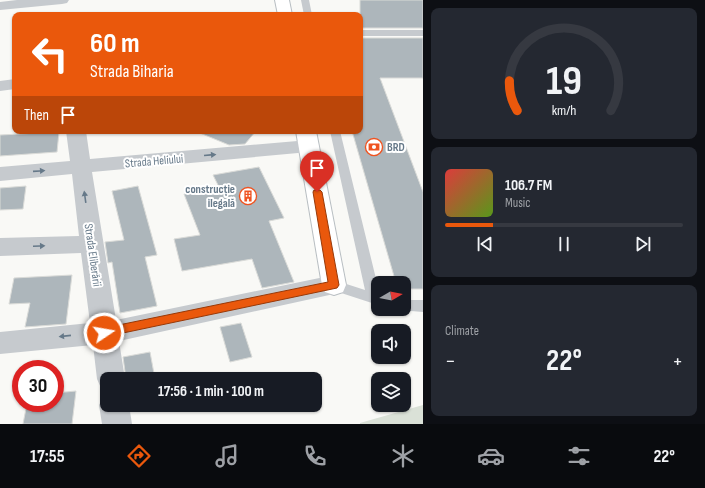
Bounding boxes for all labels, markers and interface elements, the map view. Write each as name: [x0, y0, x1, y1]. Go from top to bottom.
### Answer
text: 60 m: [90, 27, 139, 60]
icon: left: [24, 28, 76, 80]
text: 19: [546, 57, 582, 106]
text: Strada Biharia: [90, 61, 174, 82]
text: km/h: [552, 102, 576, 119]
icon: arrive: [57, 104, 79, 126]
text: Then: [24, 106, 49, 125]
bank icon: BRD: [364, 137, 384, 157]
place label: BRD: [387, 140, 405, 155]
street label: Strada Heliului: [124, 151, 184, 172]
pin: [300, 151, 334, 192]
one-way arrow: [204, 152, 216, 159]
icon: arrive: [306, 157, 328, 179]
one-way arrow: [33, 167, 45, 174]
text: 106.7 FM: [505, 176, 552, 195]
place label: construcție ilegală: [185, 182, 235, 211]
building icon: construcție ilegală: [238, 186, 258, 206]
one-way arrow: [82, 191, 88, 203]
text: Music: [505, 195, 530, 211]
street label: Strada Eliberării: [81, 223, 104, 288]
icon: previous: [474, 233, 496, 255]
icon: pause: [553, 233, 575, 255]
icon: next: [632, 233, 654, 255]
one-way arrow: [33, 242, 45, 249]
north arrow: [371, 276, 411, 316]
map controls: [371, 276, 411, 412]
position arrow: [83, 312, 125, 354]
text: Climate: [445, 323, 479, 339]
button: sound: [371, 324, 411, 364]
one-way arrow: [59, 333, 71, 340]
text: 22°: [546, 343, 582, 379]
text: −: [445, 348, 456, 375]
text: +: [672, 348, 683, 375]
speed limit sign: 30: [12, 360, 64, 412]
button: layers: [371, 372, 411, 412]
text: 17:56 · 1 min · 100 m: [158, 382, 264, 401]
icon: directions: [125, 442, 153, 470]
icon: music: [213, 442, 241, 470]
icon: phone: [301, 442, 329, 470]
icon: climate: [389, 442, 417, 470]
icon: car: [477, 442, 505, 470]
icon: filters: [565, 442, 593, 470]
text: 17:55: [30, 446, 65, 467]
text: 22°: [653, 446, 675, 467]

